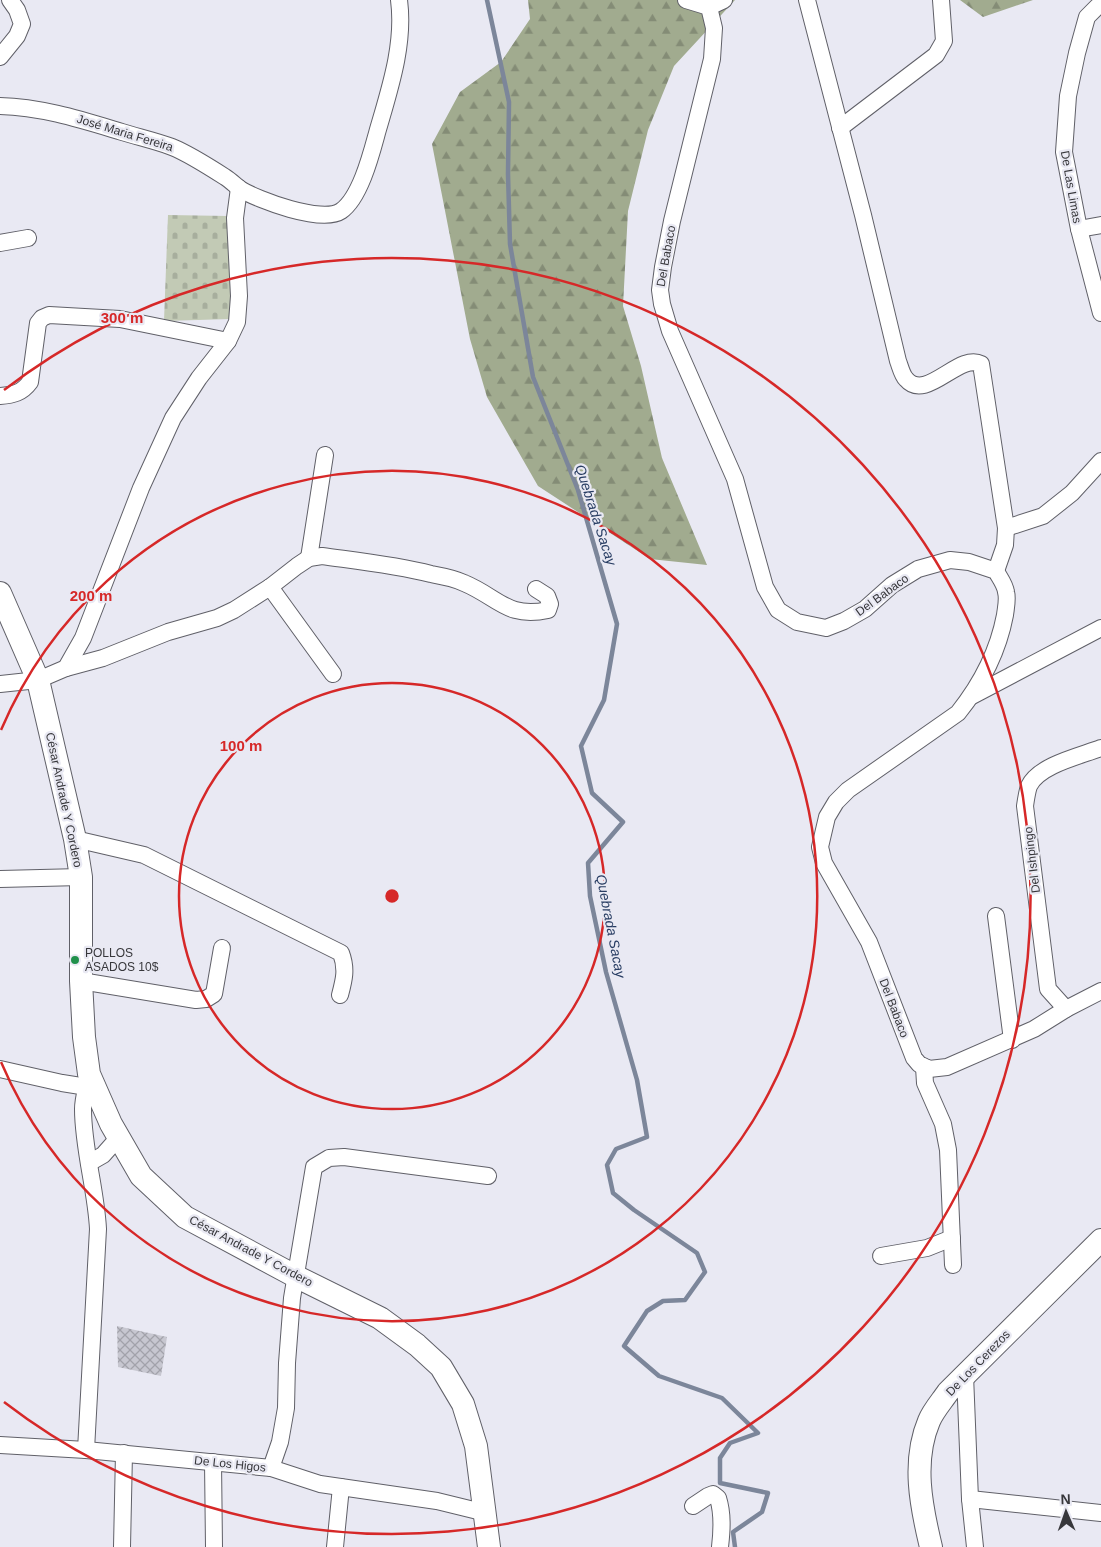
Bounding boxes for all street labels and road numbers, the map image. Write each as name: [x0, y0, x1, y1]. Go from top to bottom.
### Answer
street label: José Maria Fereira: [75, 112, 175, 154]
street label: De Las Limas: [1058, 150, 1084, 224]
street label: Del Babaco: [654, 224, 678, 288]
street label: Del Babaco: [853, 571, 911, 619]
street label: César Andrade Y Cordero: [43, 731, 85, 869]
street label: Del Ishpingo: [1021, 826, 1043, 894]
street label: Del Babaco: [876, 977, 912, 1040]
street label: César Andrade Y Cordero: [187, 1213, 315, 1290]
street label: De Los Cerezos: [943, 1327, 1013, 1399]
street label: De Los Higos: [193, 1453, 267, 1475]

